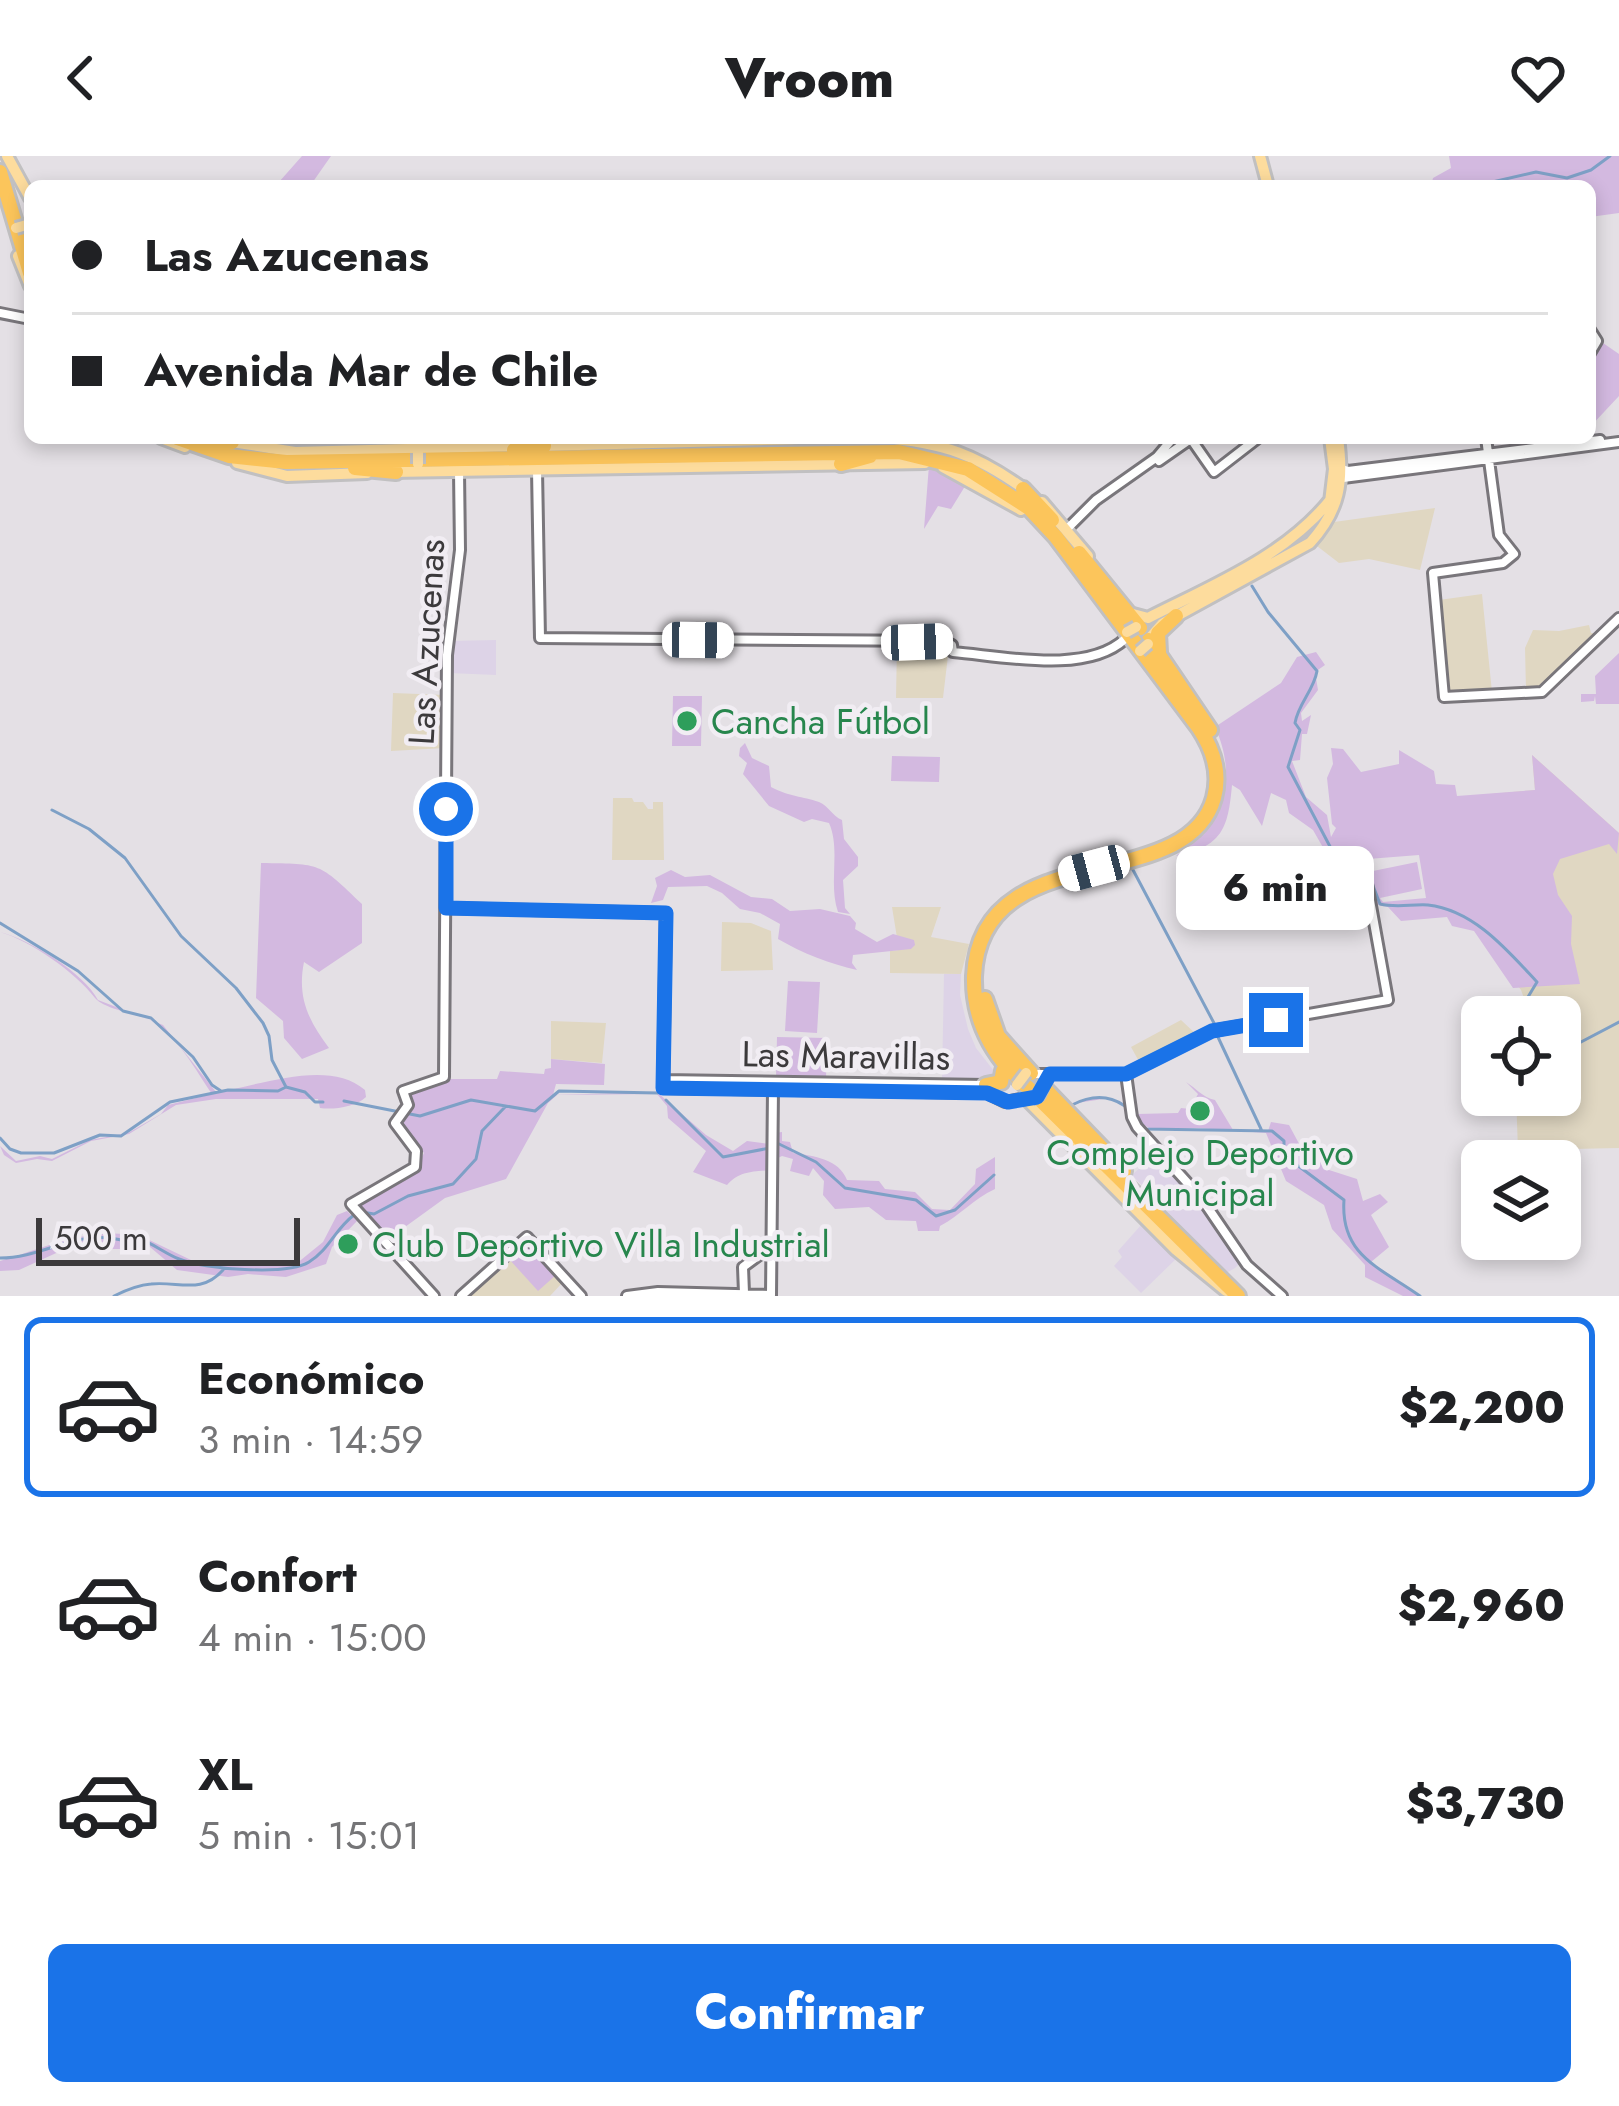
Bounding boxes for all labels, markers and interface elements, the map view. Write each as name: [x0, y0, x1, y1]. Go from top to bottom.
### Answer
text: Vroom: [725, 39, 894, 117]
icon: back: [48, 45, 114, 111]
icon: heart: [1505, 45, 1571, 111]
text: Las Azucenas: [144, 223, 429, 288]
text: Avenida Mar de Chile: [144, 338, 598, 403]
street label: Las Azucenas: [395, 538, 457, 746]
car: [662, 621, 734, 659]
car: [880, 623, 954, 661]
place label: Cancha Fútbol: [711, 695, 930, 747]
marker: Cancha Fútbol: [674, 708, 700, 734]
route start: [419, 782, 473, 836]
car: [1055, 841, 1133, 895]
callout: 6 min: [1177, 846, 1375, 930]
text: 6 min: [1222, 859, 1328, 916]
route end: [1249, 993, 1303, 1047]
map controls: [1461, 996, 1581, 1260]
button: locate: [1461, 996, 1581, 1116]
street label: Las Maravillas: [741, 1027, 951, 1083]
marker: Complejo Deportivo Municipal: [1187, 1098, 1213, 1124]
place label: Complejo Deportivo Municipal: [1046, 1126, 1354, 1219]
button: layers: [1461, 1140, 1581, 1260]
scale bar: [36, 1212, 300, 1265]
text: 500 m: [54, 1215, 148, 1262]
place label: Club Deportivo Villa Industrial: [372, 1218, 830, 1270]
marker: Club Deportivo Villa Industrial: [335, 1231, 361, 1257]
text: Económico: [198, 1346, 424, 1411]
icon: car: [54, 1353, 162, 1461]
text: $2,200: [1399, 1375, 1565, 1440]
text: 3 min · 14:59: [198, 1411, 424, 1468]
text: Confort: [198, 1544, 357, 1609]
icon: car: [54, 1551, 162, 1659]
text: $2,960: [1398, 1573, 1565, 1638]
text: 4 min · 15:00: [198, 1609, 427, 1666]
text: XL: [198, 1742, 253, 1807]
icon: car: [54, 1749, 162, 1857]
text: $3,730: [1406, 1771, 1565, 1836]
text: 5 min · 15:01: [198, 1807, 420, 1864]
button: Confirmar: [48, 1944, 1571, 2082]

